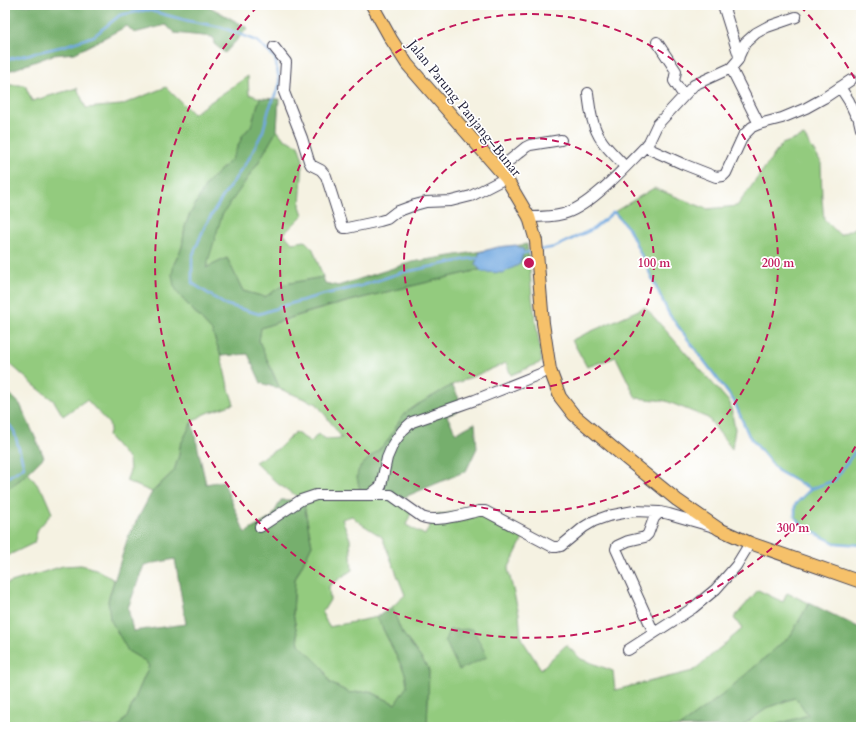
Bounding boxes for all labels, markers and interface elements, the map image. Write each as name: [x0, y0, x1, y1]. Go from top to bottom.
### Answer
street label: Jalan Parung Panjang–Bunar: [402, 34, 526, 181]
text: 100 m: [638, 255, 671, 271]
text: 200 m: [762, 255, 795, 271]
centre of rings: [522, 256, 536, 270]
text: 300 m: [777, 520, 810, 536]

